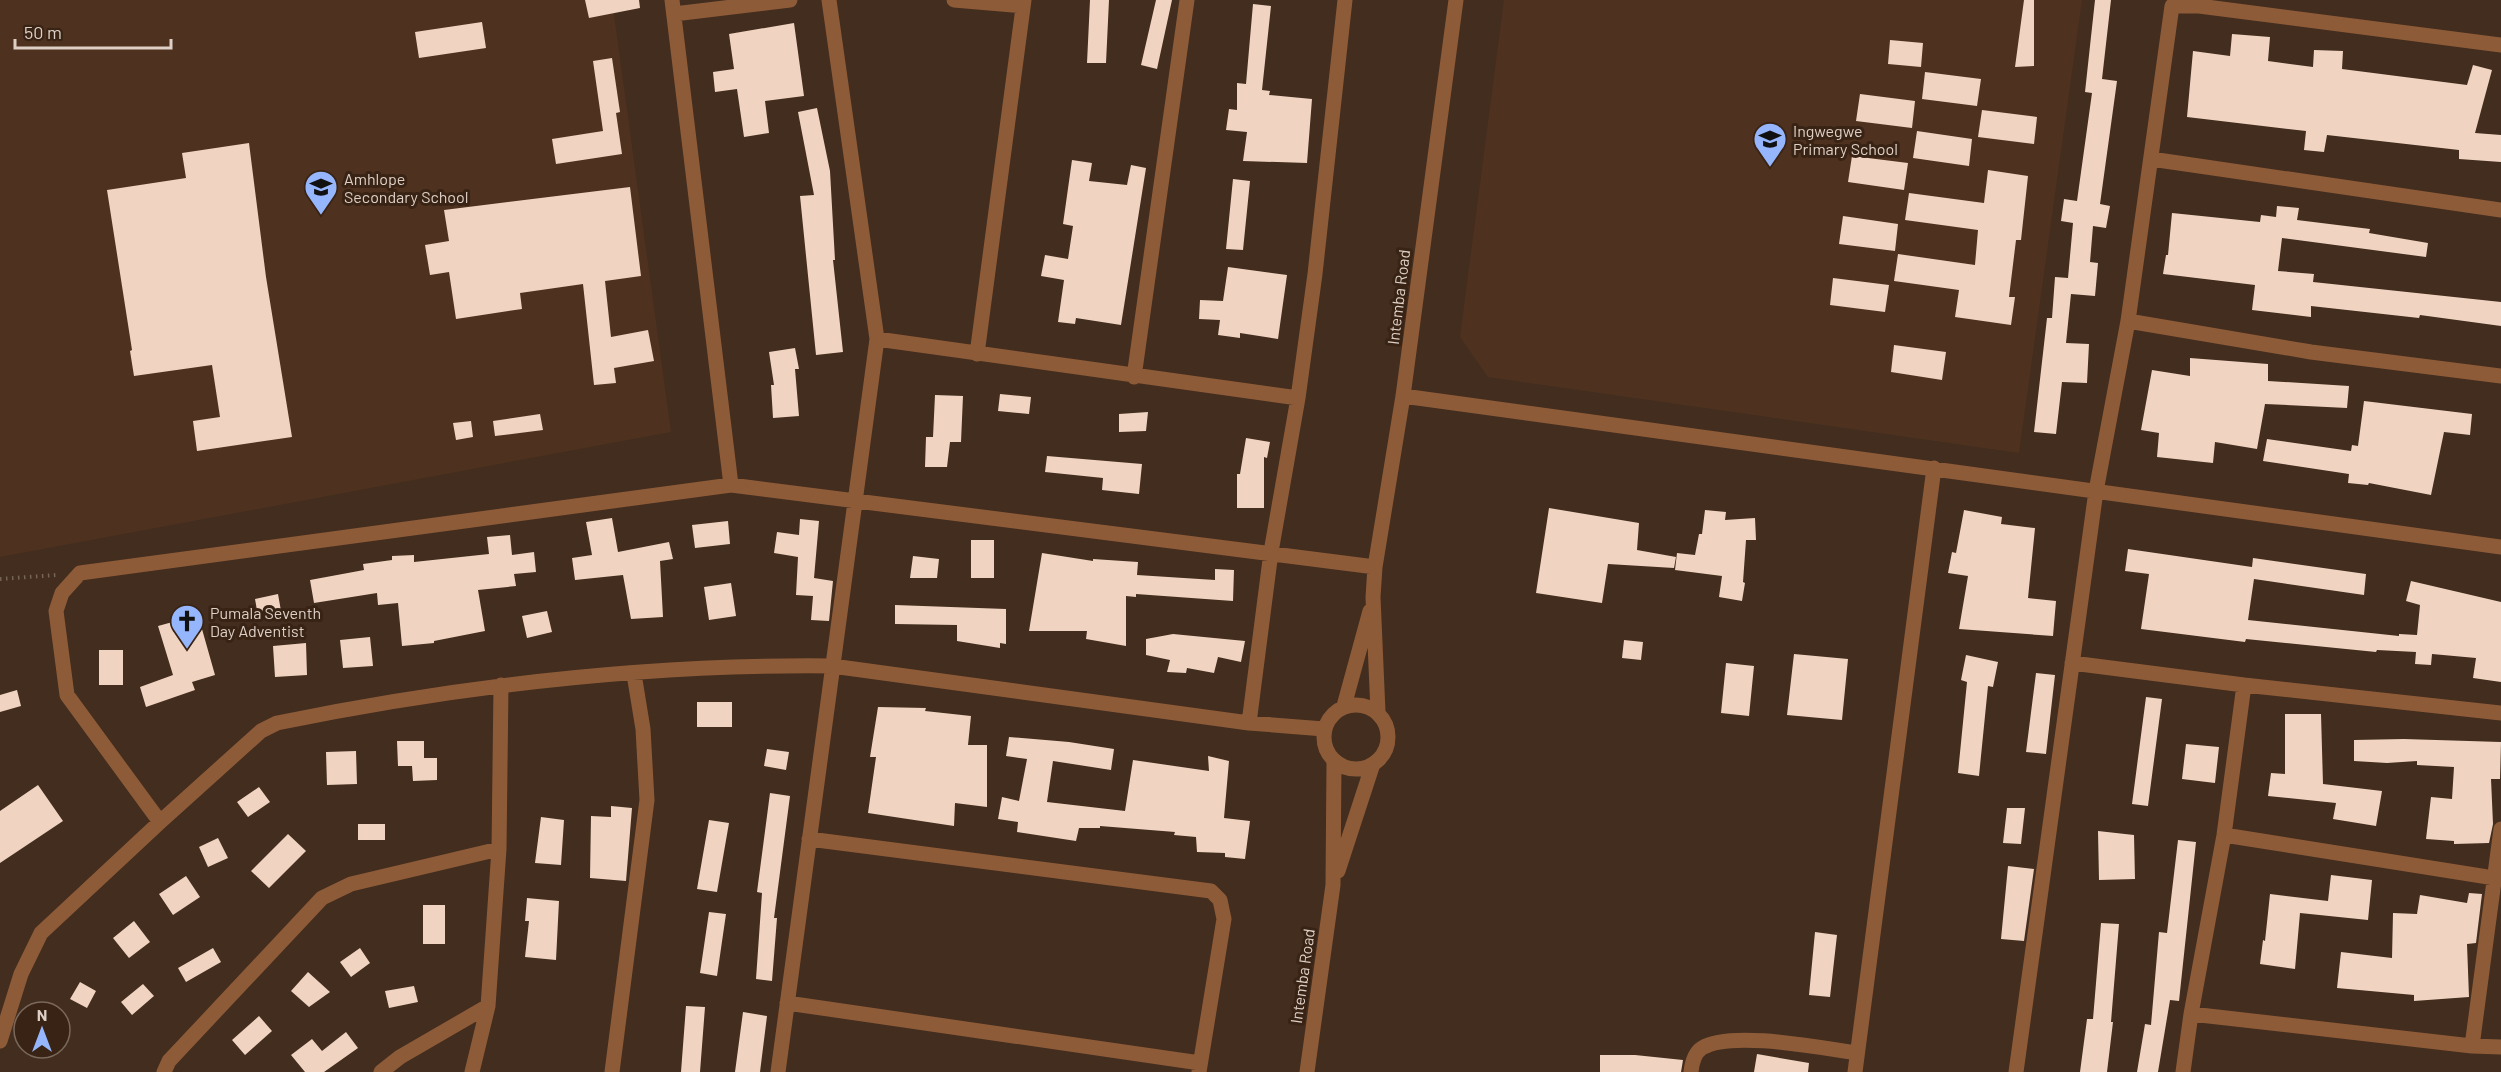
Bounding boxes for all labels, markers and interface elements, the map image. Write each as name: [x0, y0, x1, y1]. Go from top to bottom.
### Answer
scale bar: [15, 12, 171, 50]
text: 50 m: [24, 21, 62, 43]
school or university icon: Ingwegwe Primary School: [1752, 121, 1788, 168]
place label: Ingwegwe Primary School: [1793, 121, 1898, 158]
school or university icon: Amhlope Secondary School: [303, 169, 339, 216]
place label: Amhlope Secondary School: [344, 169, 468, 206]
street label: Intemba Road: [1383, 248, 1413, 346]
church icon: Pumala Seventh Day Adventist: [169, 603, 205, 650]
place label: Pumala Seventh Day Adventist: [210, 603, 321, 640]
street label: Intemba Road: [1286, 927, 1318, 1025]
north arrow: [12, 1000, 72, 1060]
text: N: [37, 1005, 47, 1024]

